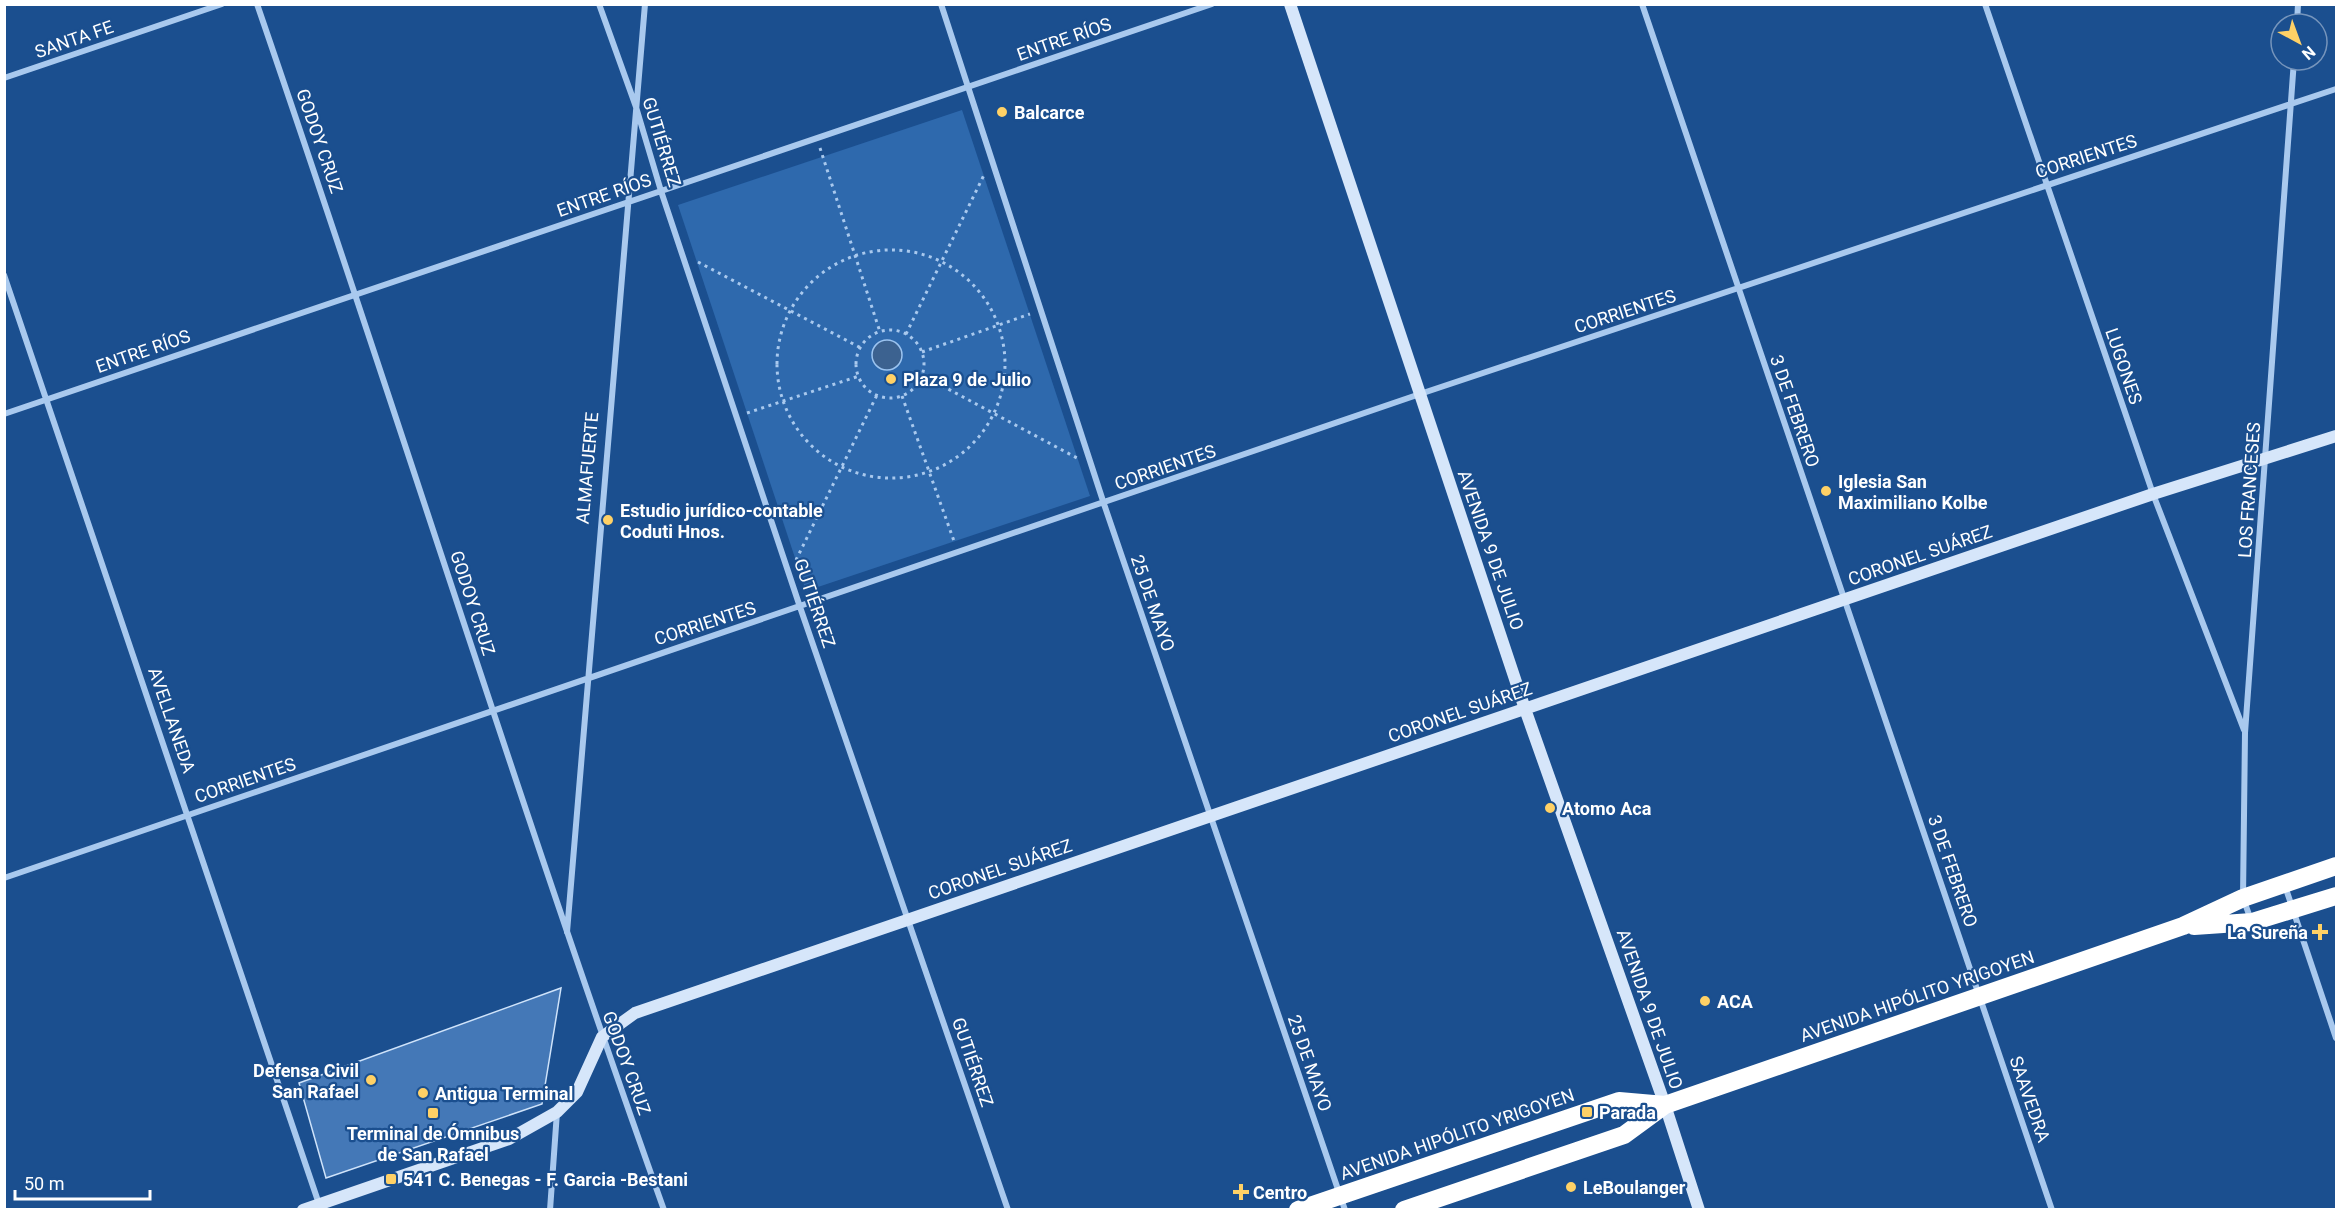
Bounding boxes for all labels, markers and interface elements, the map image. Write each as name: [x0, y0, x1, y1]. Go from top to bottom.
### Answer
north arrow: [2269, 12, 2329, 72]
street label: ENTRE RÍOS: [1014, 13, 1114, 65]
street label: SANTA FE: [32, 16, 116, 62]
text: N: [2298, 42, 2319, 64]
street label: GODOY CRUZ: [292, 86, 348, 196]
street label: GUTIÉRREZ: [638, 94, 686, 190]
place label: Balcarce: [1014, 102, 1085, 123]
marker: Balcarce: [995, 105, 1009, 119]
street label: CORRIENTES: [2033, 130, 2140, 182]
street label: ENTRE RÍOS: [554, 169, 654, 221]
street label: CORRIENTES: [1572, 285, 1679, 337]
street label: ENTRE RÍOS: [93, 325, 193, 377]
street label: LUGONES: [2101, 325, 2147, 407]
street label: 3 DE FEBRERO: [1766, 352, 1824, 470]
place label: Plaza 9 de Julio: [903, 369, 1031, 390]
marker: Plaza 9 de Julio: [884, 372, 898, 386]
street label: ALMAFUERTE: [572, 411, 602, 525]
street label: LOS FRANCESES: [2234, 421, 2264, 558]
street label: CORRIENTES: [1112, 440, 1219, 494]
street label: AVENIDA 9 DE JULIO: [1454, 467, 1528, 633]
place label: Iglesia San Maximiliano Kolbe: [1838, 471, 1988, 513]
marker: Iglesia San Maximiliano Kolbe: [1819, 484, 1833, 498]
place label: Estudio jurídico-contable Coduti Hnos.: [620, 500, 823, 542]
marker: Estudio jurídico-contable Coduti Hnos.: [601, 513, 615, 527]
street label: CORONEL SUÁREZ: [1845, 520, 1995, 589]
street label: GODOY CRUZ: [446, 548, 500, 658]
street label: 25 DE MAYO: [1127, 552, 1179, 654]
street label: GUTIÉRREZ: [790, 556, 840, 651]
street label: CORRIENTES: [652, 597, 759, 649]
street label: AVELLANEDA: [144, 664, 200, 776]
street label: CORONEL SUÁREZ: [1385, 677, 1535, 746]
street label: CORRIENTES: [192, 753, 299, 807]
place label: Atomo Aca: [1562, 798, 1652, 819]
marker: Atomo Aca: [1543, 801, 1557, 815]
street label: 3 DE FEBRERO: [1924, 812, 1982, 930]
street label: CORONEL SUÁREZ: [925, 834, 1075, 903]
place label: La Sureña: [2227, 922, 2308, 943]
marker: La Sureña: [2313, 925, 2327, 939]
street label: AVENIDA 9 DE JULIO: [1613, 926, 1687, 1092]
street label: AVENIDA HIPÓLITO YRIGOYEN: [1797, 946, 2037, 1046]
place label: ACA: [1717, 991, 1754, 1012]
marker: ACA: [1698, 994, 1712, 1008]
street label: GODOY CRUZ: [598, 1008, 656, 1118]
street label: 25 DE MAYO: [1284, 1012, 1336, 1114]
street label: GUTIÉRREZ: [948, 1015, 998, 1110]
street label: SAAVEDRA: [2005, 1053, 2055, 1145]
place label: Defensa Civil San Rafael: [253, 1060, 359, 1102]
marker: Defensa Civil San Rafael: [364, 1073, 378, 1087]
place label: Antigua Terminal: [435, 1083, 573, 1104]
street label: AVENIDA HIPÓLITO YRIGOYEN: [1337, 1084, 1577, 1184]
marker: Antigua Terminal: [416, 1086, 430, 1100]
place label: Parada: [1599, 1102, 1656, 1123]
marker: Parada: [1580, 1105, 1594, 1119]
marker: Terminal de Ómnibus de San Rafael: [426, 1106, 440, 1120]
place label: Terminal de Ómnibus de San Rafael: [347, 1123, 519, 1165]
scale bar: [15, 1163, 150, 1201]
place label: 541 C. Benegas - F. Garcia -Bestani: [403, 1169, 688, 1190]
marker: 541 C. Benegas - F. Garcia -Bestani: [384, 1172, 398, 1186]
text: 50 m: [24, 1173, 64, 1194]
place label: LeBoulanger: [1583, 1177, 1686, 1198]
marker: LeBoulanger: [1564, 1180, 1578, 1194]
place label: Centro: [1253, 1182, 1307, 1203]
marker: Centro: [1234, 1185, 1248, 1199]

